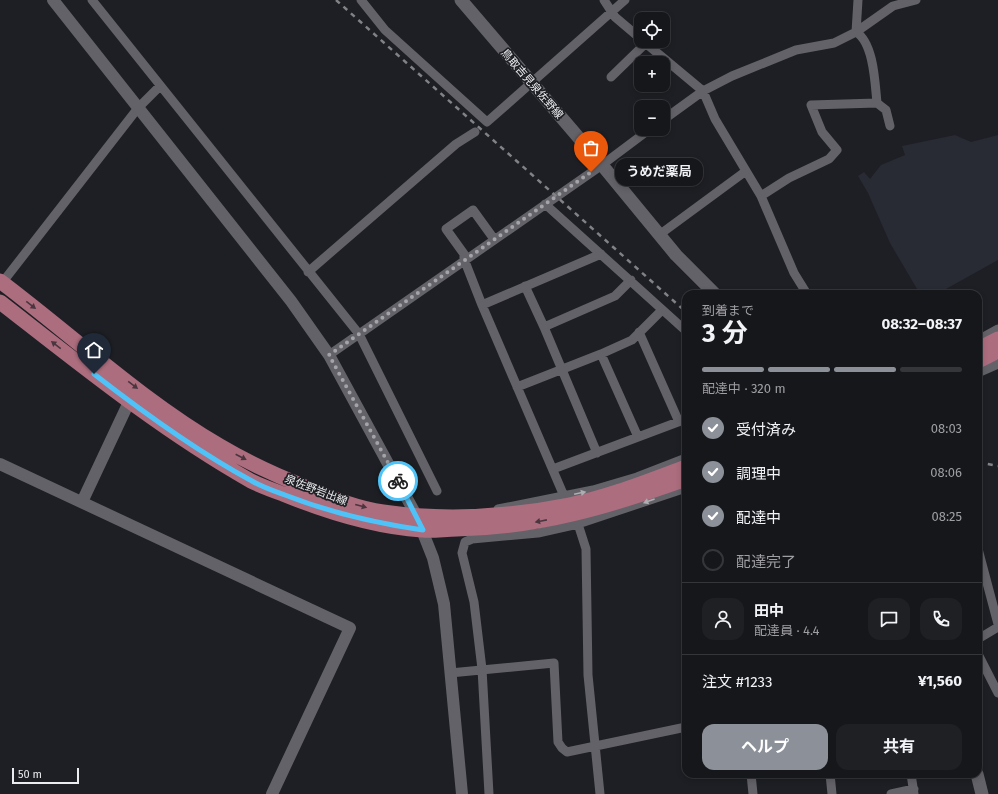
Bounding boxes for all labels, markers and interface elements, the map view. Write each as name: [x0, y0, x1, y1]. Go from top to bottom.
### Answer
map controls: [634, 12, 670, 136]
button: locate: [634, 12, 670, 48]
street label: 鳥取吉見泉佐野線: [498, 47, 566, 121]
button: +: [634, 56, 670, 92]
button: −: [634, 100, 670, 136]
pin: [574, 131, 608, 172]
icon: bag: [580, 137, 602, 159]
callout: うめだ薬局: [615, 158, 703, 186]
text: うめだ薬局: [626, 164, 692, 179]
one-way arrow: [25, 301, 36, 310]
text: 到着まで: [702, 303, 754, 318]
text: 08:32–08:37: [881, 315, 962, 333]
text: 3 分: [702, 318, 748, 349]
pin: [77, 333, 111, 374]
icon: home: [83, 339, 105, 361]
one-way arrow: [51, 341, 62, 350]
one-way arrow: [128, 381, 138, 389]
text: 配達中 · 320 m: [702, 381, 786, 396]
icon: check: [702, 417, 724, 439]
text: 受付済み: [736, 421, 796, 439]
text: 08:03: [931, 421, 962, 436]
one-way arrow: [236, 454, 247, 460]
courier: [378, 461, 418, 501]
icon: check: [702, 461, 724, 483]
text: 調理中: [736, 465, 781, 483]
text: 08:06: [930, 465, 962, 480]
icon: bike: [387, 470, 409, 492]
street label: 泉佐野岩出線: [283, 472, 349, 508]
one-way arrow: [574, 489, 586, 495]
one-way arrow: [643, 498, 655, 504]
one-way arrow: [355, 504, 367, 510]
icon: check: [702, 505, 724, 527]
text: 配達中: [736, 509, 781, 527]
text: 08:25: [932, 509, 962, 524]
one-way arrow: [535, 518, 547, 524]
text: 配達完了: [736, 553, 796, 571]
button: person: [702, 598, 744, 640]
button: chat: [868, 598, 910, 640]
button: phone: [920, 598, 962, 640]
text: 田中: [754, 602, 784, 620]
text: 配達員 · 4.4: [754, 623, 820, 638]
text: ¥1,560: [918, 672, 962, 690]
text: 注文 #1233: [702, 673, 773, 691]
button: ヘルプ: [702, 724, 828, 770]
button: 共有: [836, 724, 962, 770]
scale bar: [12, 766, 79, 785]
text: 50 m: [18, 768, 42, 781]

